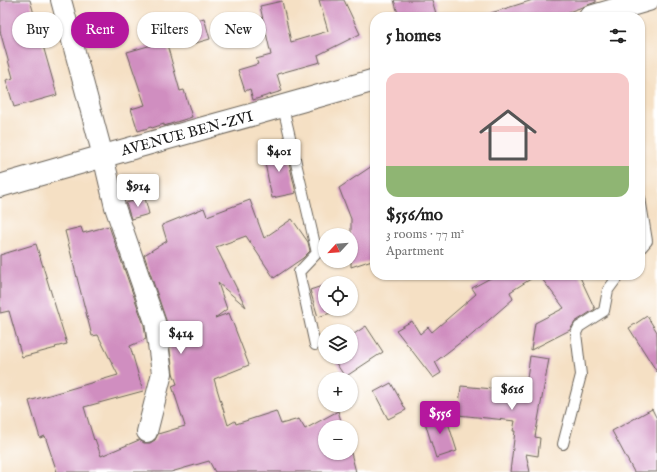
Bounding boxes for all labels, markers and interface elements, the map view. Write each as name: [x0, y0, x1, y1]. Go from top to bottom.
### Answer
chip: Buy: [12, 12, 63, 48]
chip: Rent: [71, 12, 129, 48]
chip: Filters: [137, 12, 202, 48]
chip: New: [210, 12, 266, 48]
icon: filters: [607, 25, 629, 47]
text: 5 homes: [386, 26, 441, 47]
icon: home: [472, 99, 544, 171]
street label: AVENUE BEN-ZVI: [118, 107, 256, 161]
pin: $401: [255, 139, 303, 173]
text: $401: [267, 143, 291, 160]
pin: $914: [114, 174, 162, 208]
text: $914: [126, 178, 150, 195]
text: $556/mo: [386, 205, 443, 226]
text: 3 rooms · 77 m²: [386, 226, 464, 243]
north arrow: [318, 228, 358, 268]
map controls: [318, 228, 358, 460]
text: Apartment: [386, 243, 444, 260]
button: locate: [318, 276, 358, 316]
pin: $414: [157, 321, 205, 355]
button: layers: [318, 324, 358, 364]
text: $414: [169, 325, 193, 342]
button: +: [318, 372, 358, 412]
pin: $616: [488, 377, 536, 411]
text: $616: [501, 381, 523, 398]
pin: $556: [416, 401, 464, 435]
text: $556: [429, 405, 451, 422]
button: −: [318, 420, 358, 460]

